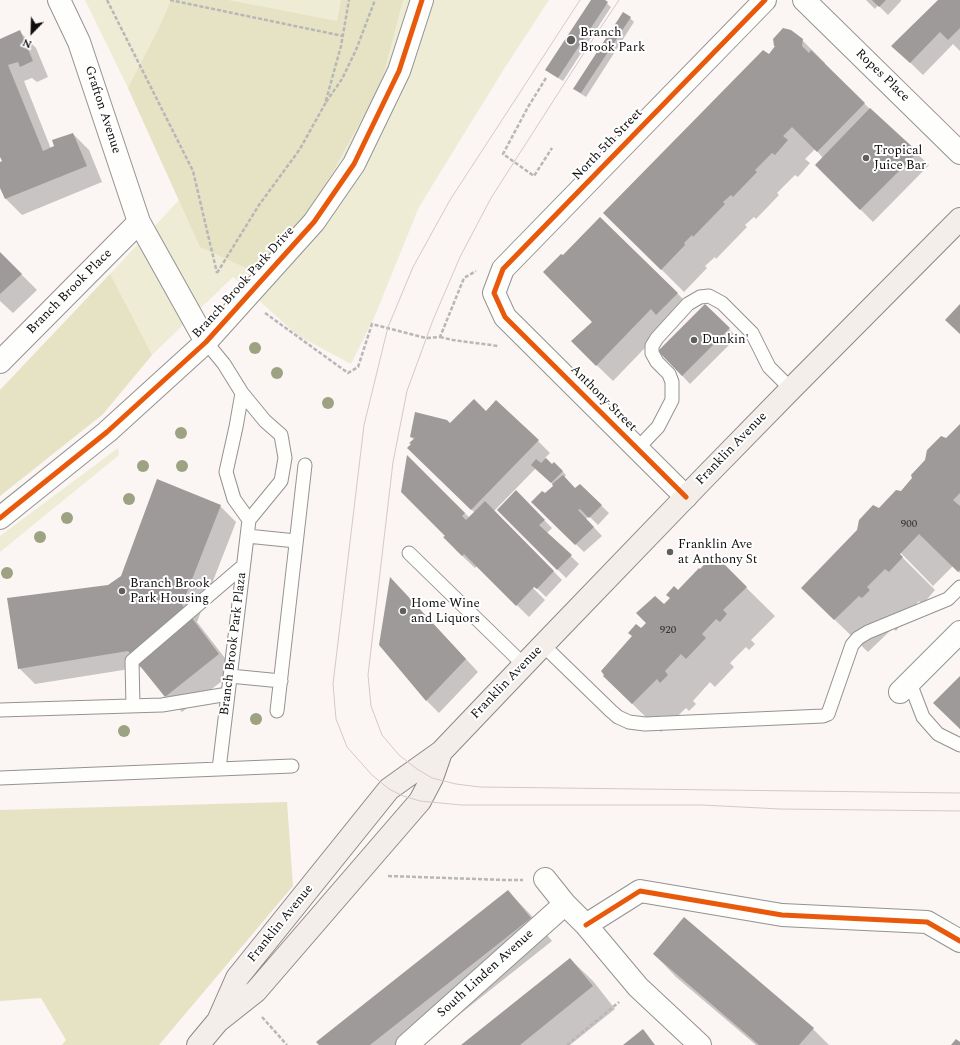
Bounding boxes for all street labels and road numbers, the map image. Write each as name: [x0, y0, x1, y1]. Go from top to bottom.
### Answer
street label: Ropes Place: [852, 46, 912, 106]
street label: Grafton Avenue: [80, 64, 124, 156]
street label: North 5th Street: [570, 106, 646, 184]
street label: Branch Brook Park Drive: [190, 224, 298, 342]
street label: Branch Brook Place: [24, 246, 116, 338]
street label: Anthony Street: [567, 363, 639, 435]
street label: Franklin Avenue: [693, 409, 771, 489]
street label: Branch Brook Park Plaza: [217, 572, 251, 716]
street label: Franklin Avenue: [468, 643, 546, 723]
street label: Franklin Avenue: [245, 882, 317, 966]
street label: South Linden Avenue: [435, 927, 537, 1021]

